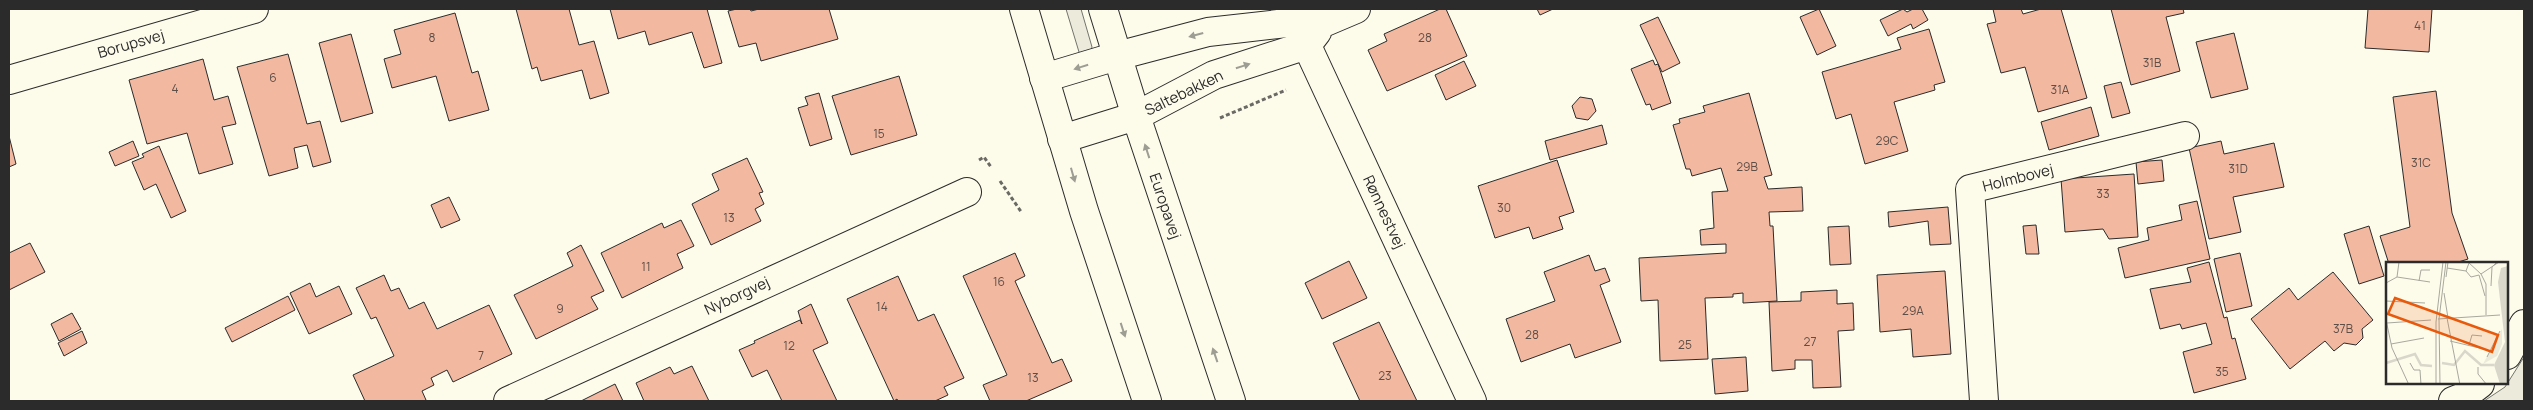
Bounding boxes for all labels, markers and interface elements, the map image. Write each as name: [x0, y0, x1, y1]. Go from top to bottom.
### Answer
house number: 41: [2414, 17, 2426, 34]
street label: Borupsvej: [95, 24, 167, 63]
house number: 8: [429, 29, 436, 46]
house number: 28: [1418, 29, 1432, 46]
one-way arrow: [1188, 31, 1203, 39]
house number: 31B: [2143, 54, 2161, 71]
one-way arrow: [1235, 62, 1250, 69]
one-way arrow: [1073, 64, 1088, 71]
street label: Saltebakken: [1141, 64, 1227, 121]
house number: 6: [269, 69, 277, 86]
house number: 4: [171, 80, 179, 97]
house number: 31A: [2051, 81, 2070, 98]
house number: 15: [873, 125, 885, 142]
house number: 29C: [1876, 132, 1899, 149]
one-way arrow: [1143, 144, 1150, 159]
house number: 31C: [2411, 154, 2431, 171]
house number: 29B: [1736, 158, 1758, 175]
street label: Holmbovej: [1980, 159, 2056, 196]
house number: 31D: [2228, 160, 2248, 177]
one-way arrow: [1070, 168, 1078, 183]
street label: Europavej: [1144, 170, 1187, 242]
street label: Rønnestvej: [1358, 172, 1411, 252]
house number: 33: [2096, 185, 2110, 202]
house number: 30: [1497, 199, 1511, 216]
house number: 13: [723, 209, 735, 226]
house number: 11: [641, 258, 651, 275]
inset map: [2386, 262, 2508, 385]
street label: Nyborgvej: [701, 271, 773, 320]
house number: 16: [993, 273, 1005, 290]
house number: 14: [876, 298, 888, 315]
house number: 9: [556, 300, 564, 317]
house number: 29A: [1902, 302, 1924, 319]
house number: 37B: [2333, 320, 2353, 337]
one-way arrow: [1119, 323, 1127, 338]
house number: 28: [1525, 326, 1539, 343]
house number: 27: [1804, 333, 1816, 350]
house number: 25: [1678, 336, 1692, 353]
house number: 12: [783, 337, 795, 354]
house number: 7: [478, 347, 484, 364]
one-way arrow: [1211, 347, 1219, 362]
house number: 35: [2215, 363, 2229, 380]
house number: 23: [1378, 367, 1392, 384]
house number: 13: [1027, 369, 1039, 386]

